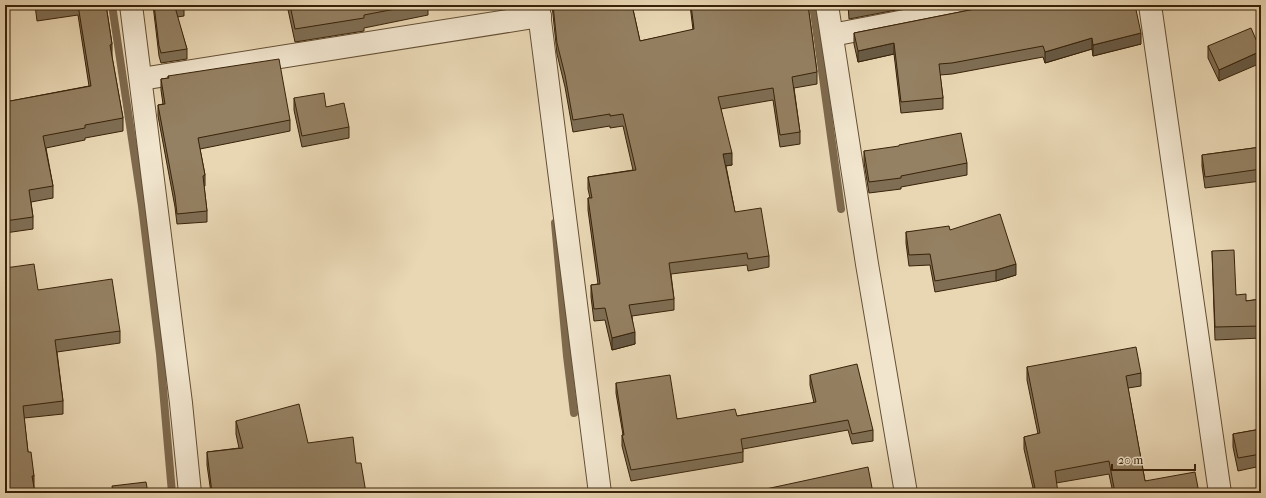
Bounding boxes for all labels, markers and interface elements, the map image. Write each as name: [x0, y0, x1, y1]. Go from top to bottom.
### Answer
scale bar: [1112, 446, 1195, 472]
text: 20 m: [1118, 453, 1143, 467]

